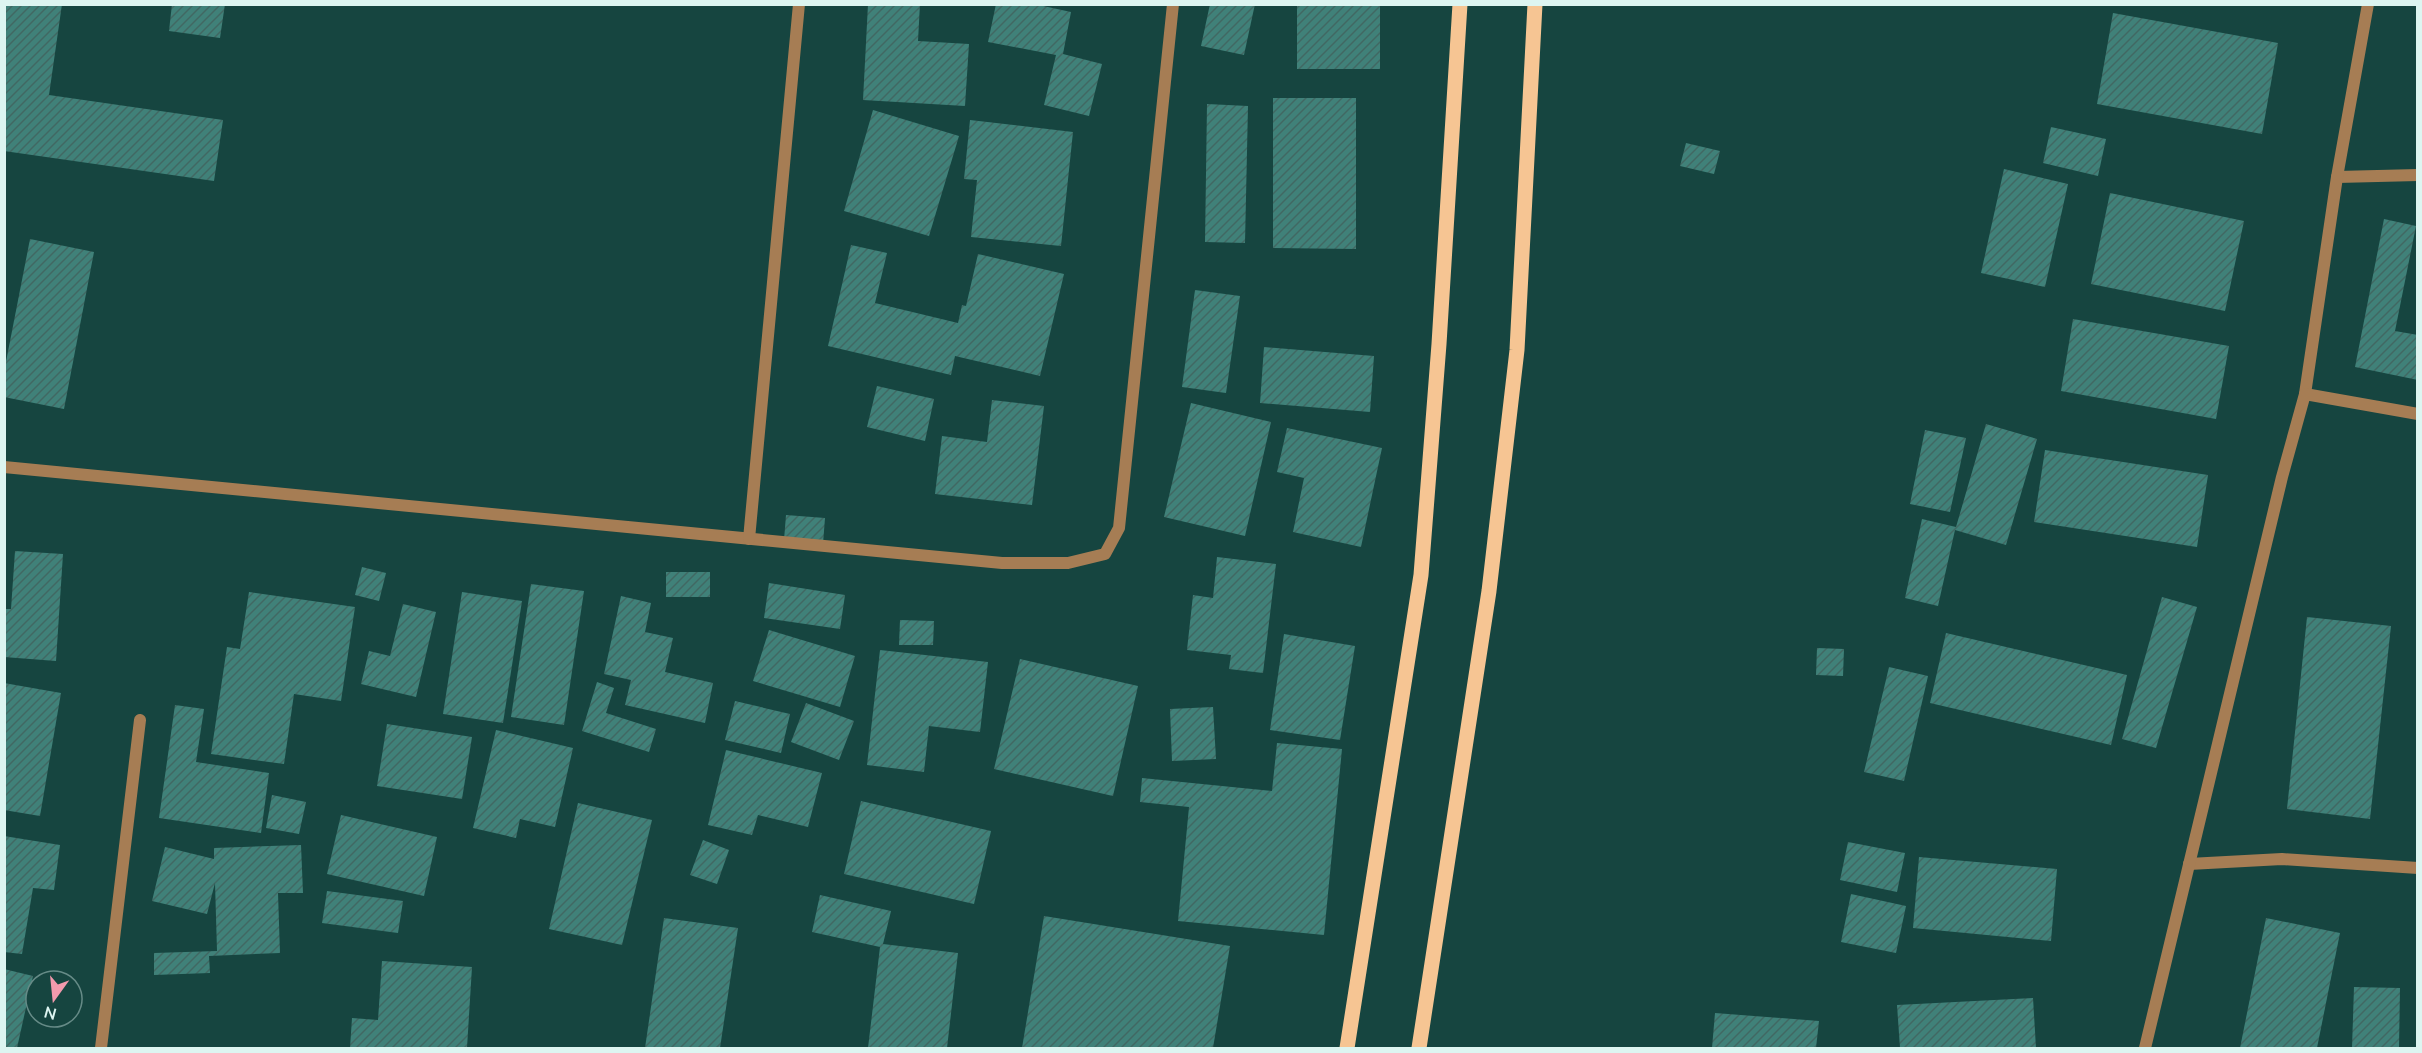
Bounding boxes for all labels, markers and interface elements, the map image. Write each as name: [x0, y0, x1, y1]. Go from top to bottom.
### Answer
north arrow: [24, 969, 84, 1029]
text: N: [42, 1000, 59, 1025]

